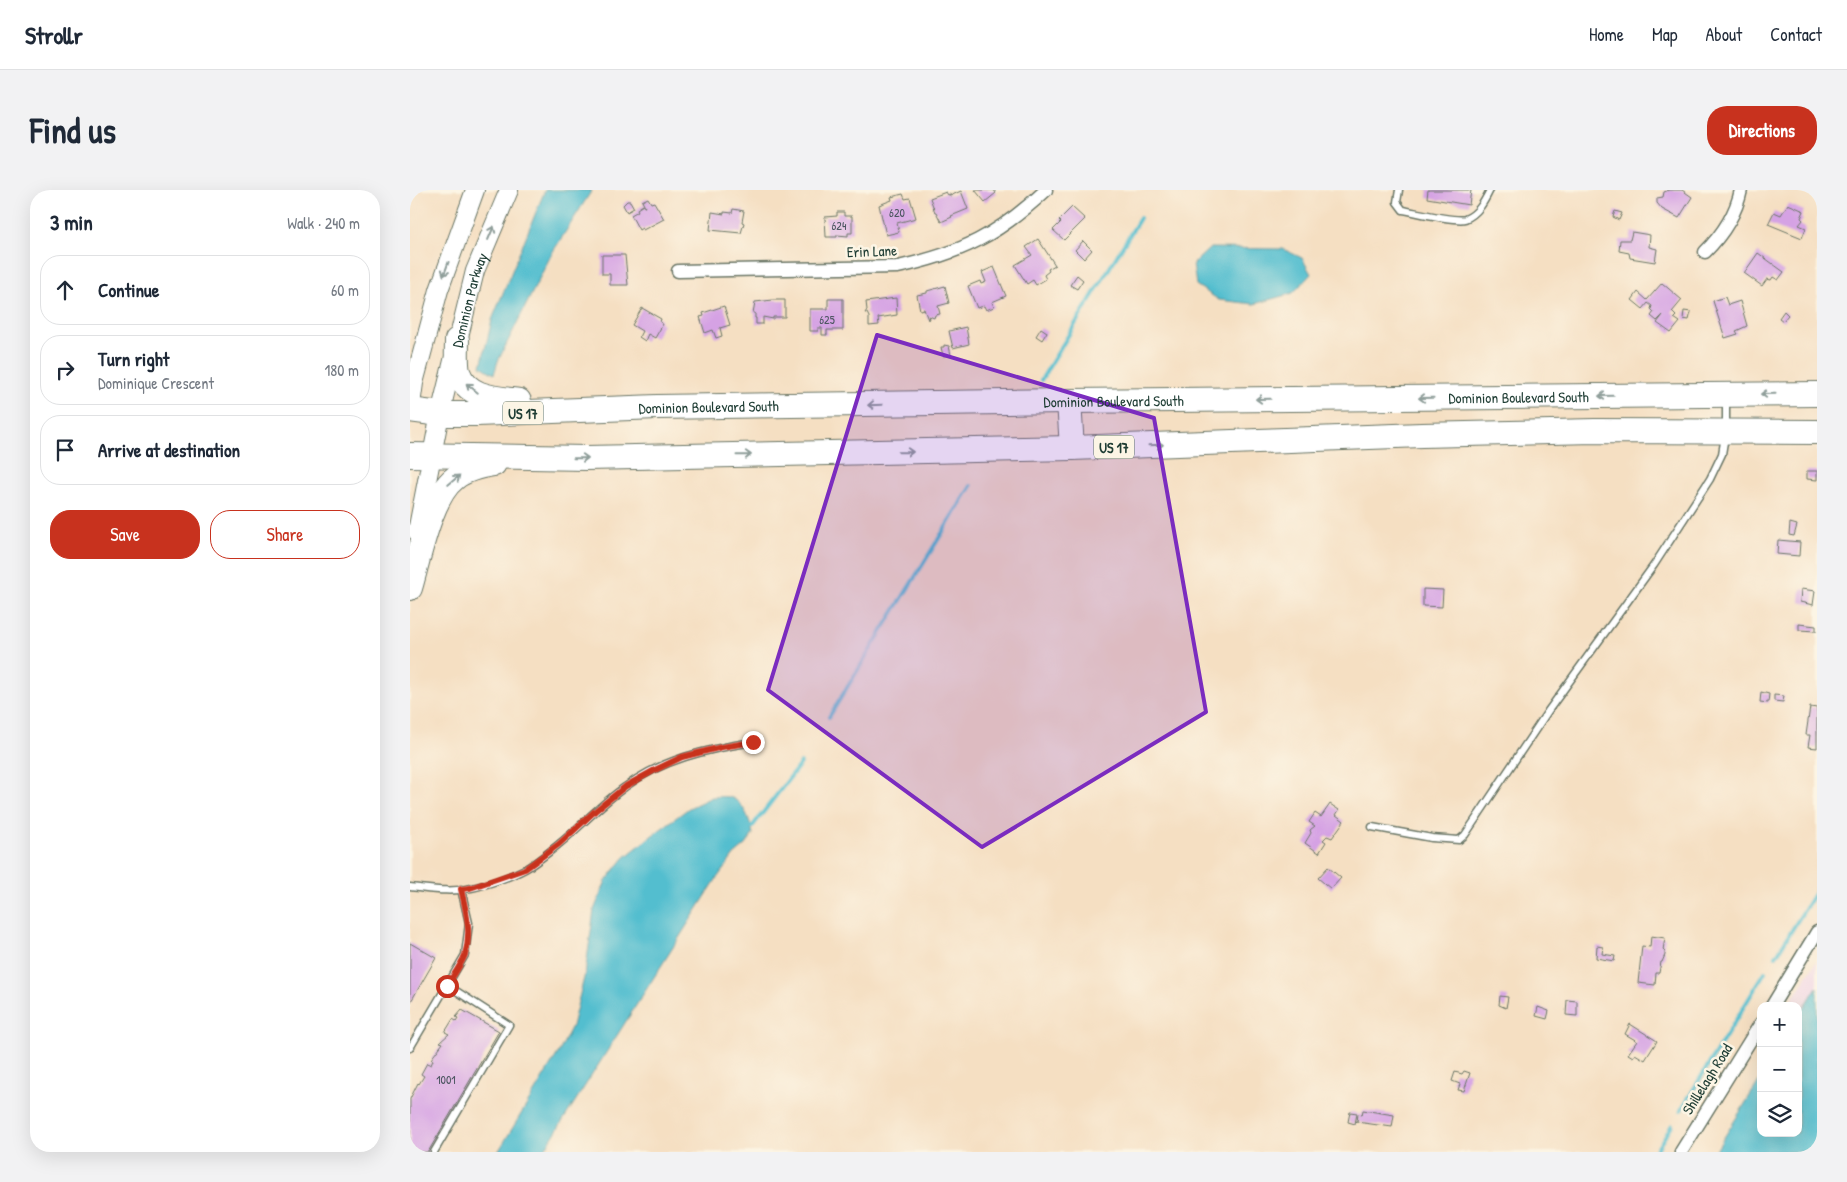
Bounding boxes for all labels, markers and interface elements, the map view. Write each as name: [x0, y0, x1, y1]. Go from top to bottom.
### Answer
text: Strollr: [25, 19, 83, 51]
text: Home: [1589, 22, 1624, 47]
text: Map: [1652, 22, 1677, 47]
text: About: [1705, 22, 1742, 47]
text: Contact: [1770, 22, 1822, 47]
button: Directions: [1707, 106, 1817, 155]
text: Find us: [30, 107, 116, 154]
house number: 620: [889, 204, 905, 221]
text: 3 min: [50, 208, 93, 237]
text: Walk · 240 m: [287, 212, 360, 234]
house number: 624: [832, 217, 847, 234]
one-way arrow: [487, 226, 496, 241]
street label: Erin Lane: [847, 240, 897, 262]
street label: Dominion Parkway: [446, 249, 492, 349]
one-way arrow: [441, 261, 450, 276]
icon: ahead: [51, 276, 79, 304]
text: Continue: [98, 277, 159, 303]
text: 60 m: [331, 279, 359, 301]
house number: 625: [819, 311, 835, 328]
text: Turn right: [98, 346, 169, 372]
icon: right: [51, 356, 79, 384]
text: 180 m: [325, 359, 359, 381]
text: Dominique Crescent: [98, 372, 214, 394]
one-way arrow: [466, 383, 479, 394]
street label: Dominion Boulevard South: [1448, 386, 1589, 408]
street label: Dominion Boulevard South: [1043, 389, 1184, 412]
one-way arrow: [1761, 389, 1777, 399]
one-way arrow: [1598, 391, 1614, 401]
one-way arrow: [1418, 393, 1434, 403]
one-way arrow: [1256, 394, 1272, 404]
street label: Dominion Boulevard South: [638, 395, 779, 418]
one-way arrow: [867, 400, 883, 409]
road number: US 17: [503, 402, 543, 424]
icon: arrive: [51, 436, 79, 464]
road number: US 17: [1094, 436, 1134, 458]
text: Arrive at destination: [98, 437, 240, 463]
one-way arrow: [1148, 441, 1164, 450]
one-way arrow: [898, 447, 914, 456]
one-way arrow: [735, 450, 751, 460]
one-way arrow: [572, 453, 589, 463]
one-way arrow: [448, 475, 461, 486]
button: Save: [50, 510, 200, 559]
button: Share: [210, 510, 360, 559]
route end: [742, 731, 765, 754]
route start: [436, 975, 459, 998]
map controls: [1757, 1002, 1802, 1137]
button: +: [1757, 1002, 1802, 1047]
street label: Shillelagh Road: [1677, 1039, 1737, 1118]
button: −: [1757, 1047, 1802, 1092]
house number: 1001: [436, 1071, 456, 1088]
button: layers: [1757, 1092, 1802, 1137]

